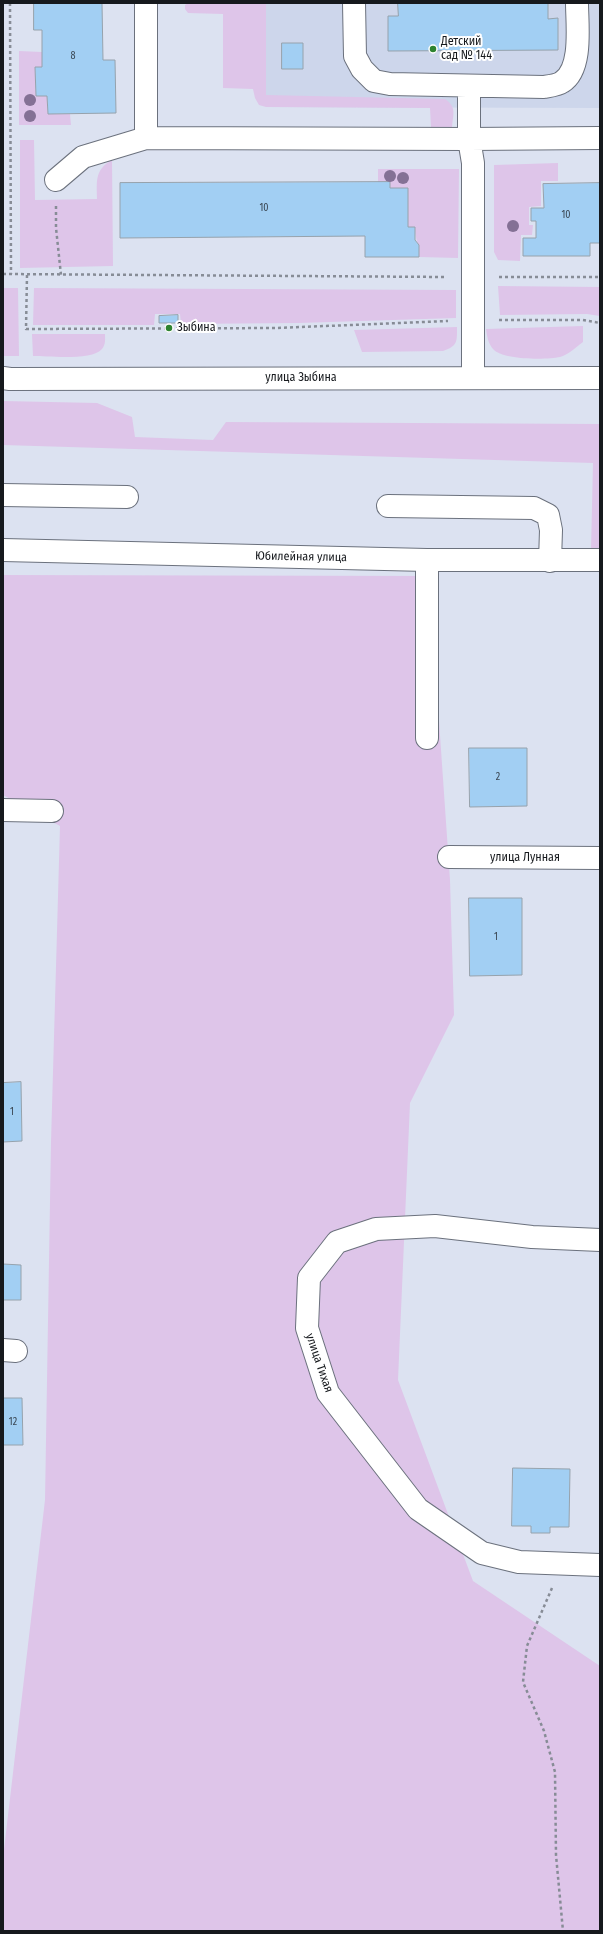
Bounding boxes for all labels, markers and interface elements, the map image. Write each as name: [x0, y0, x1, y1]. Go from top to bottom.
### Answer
place label: Детский сад № 144: [441, 35, 492, 63]
marker: Детский сад № 144: [428, 44, 438, 54]
house number: 8: [71, 50, 75, 62]
house number: 10: [259, 202, 269, 214]
house number: 10: [561, 209, 571, 221]
place label: Зыбина: [177, 321, 216, 335]
marker: Зыбина: [164, 323, 174, 333]
street label: улица Зыбина: [265, 371, 337, 385]
street label: Юбилейная улица: [255, 549, 347, 565]
house number: 2: [496, 771, 500, 783]
street label: улица Лунная: [490, 851, 560, 865]
house number: 1: [494, 931, 498, 943]
house number: 1: [10, 1106, 14, 1118]
street label: улица Тихая: [302, 1332, 336, 1394]
house number: 12: [9, 1416, 17, 1428]

